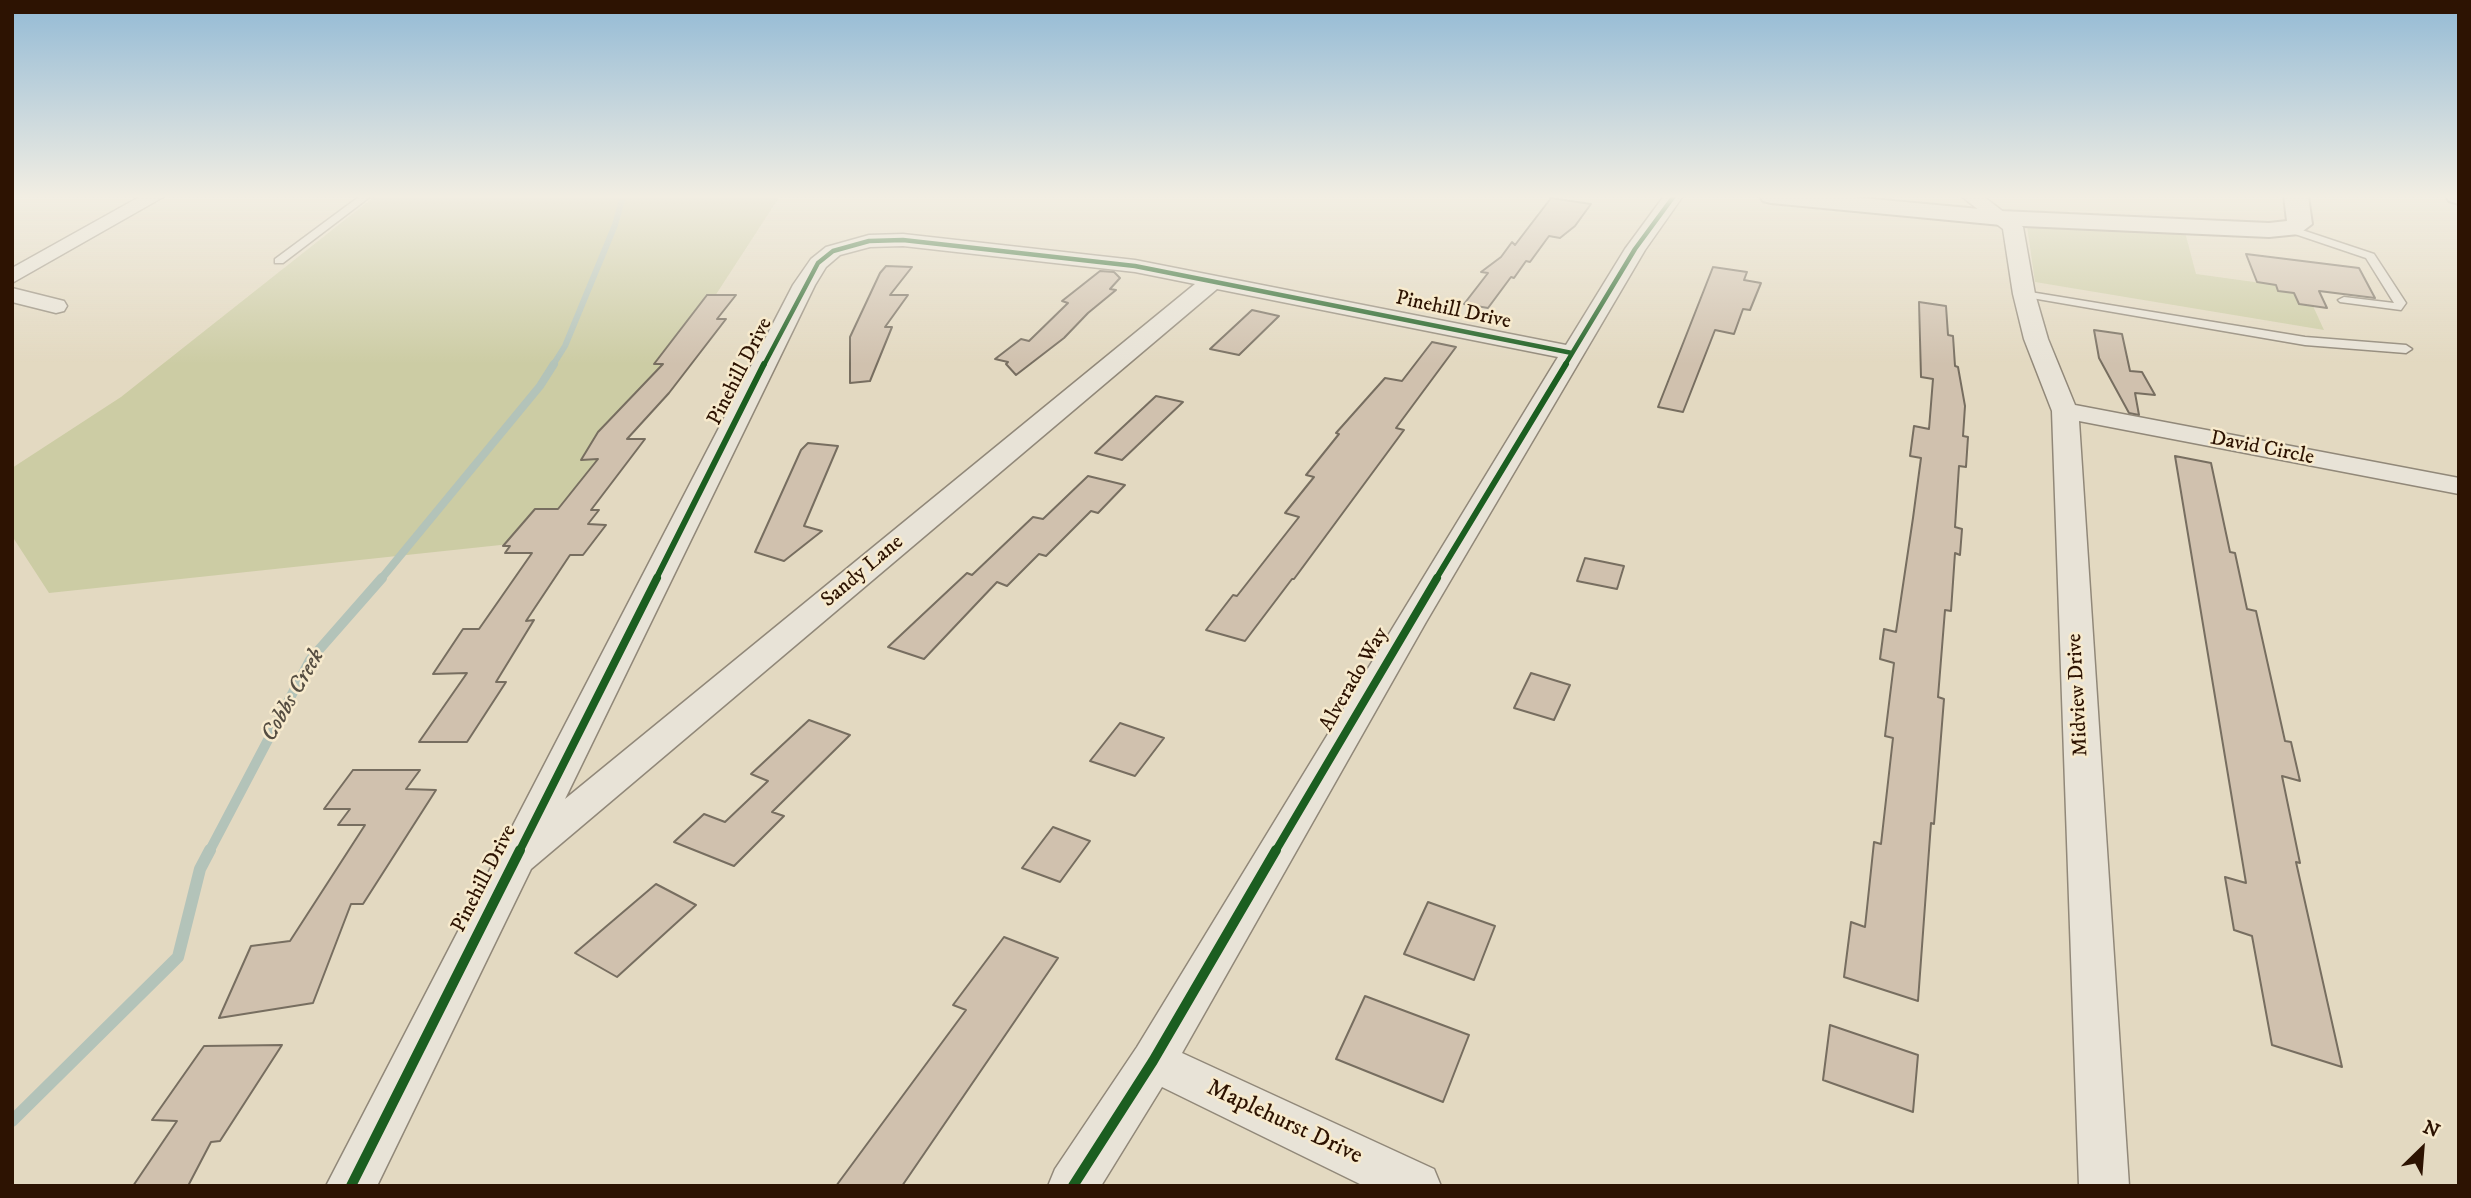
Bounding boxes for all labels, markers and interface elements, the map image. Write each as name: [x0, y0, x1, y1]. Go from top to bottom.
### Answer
street label: Pinehill Drive: [1393, 286, 1513, 336]
street label: Pinehill Drive: [703, 314, 779, 430]
street label: David Circle: [2208, 427, 2316, 471]
street label: Sandy Lane: [817, 530, 909, 614]
street label: Alverado Way: [1315, 623, 1395, 737]
street label: Midview Drive: [2063, 633, 2095, 757]
water label: Cobbs Creek: [256, 645, 332, 747]
street label: Pinehill Drive: [447, 821, 523, 937]
street label: Maplehurst Drive: [1202, 1074, 1366, 1172]
north arrow: [2387, 1114, 2457, 1184]
text: N: [2419, 1116, 2443, 1143]

